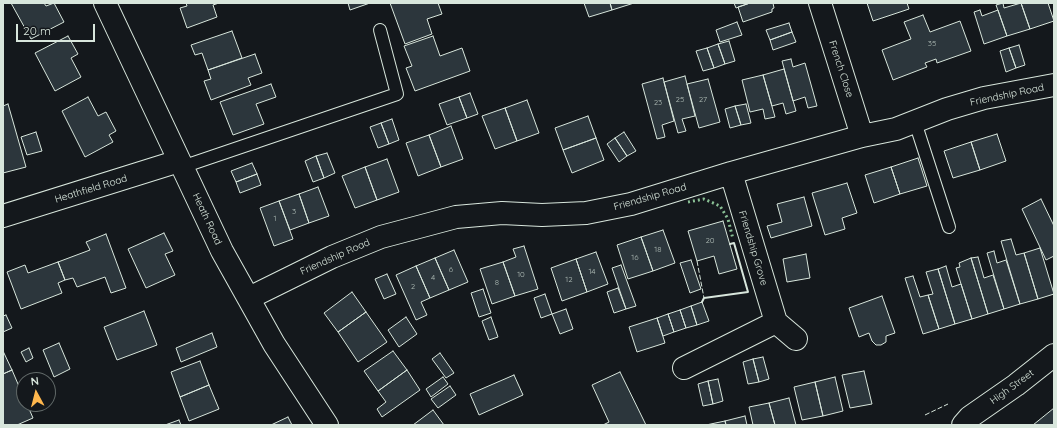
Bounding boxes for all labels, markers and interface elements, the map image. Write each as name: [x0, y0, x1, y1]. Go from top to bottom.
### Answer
scale bar: [18, 16, 97, 42]
text: 20 m: [23, 23, 51, 38]
street label: French Close: [826, 39, 856, 99]
house number: 35: [928, 39, 936, 49]
street label: Friendship Road: [969, 81, 1045, 109]
house number: 25: [676, 95, 684, 105]
house number: 27: [699, 95, 707, 105]
house number: 23: [654, 98, 662, 108]
street label: Heathfield Road: [53, 172, 129, 206]
street label: Friendship Road: [612, 181, 688, 213]
street label: Heath Road: [190, 191, 224, 247]
house number: 3: [292, 207, 296, 217]
street label: Friendship Grove: [736, 209, 770, 287]
house number: 1: [274, 214, 276, 224]
street label: Friendship Road: [298, 236, 372, 278]
house number: 20: [705, 236, 715, 246]
house number: 18: [654, 245, 662, 255]
house number: 16: [631, 253, 639, 263]
house number: 6: [449, 265, 453, 275]
house number: 14: [588, 267, 596, 277]
house number: 10: [517, 270, 525, 280]
house number: 4: [431, 273, 435, 283]
house number: 12: [565, 275, 573, 285]
house number: 8: [495, 278, 499, 288]
house number: 2: [411, 282, 415, 292]
street label: High Street: [988, 367, 1036, 407]
north arrow: [16, 372, 56, 412]
text: N: [30, 374, 40, 389]

